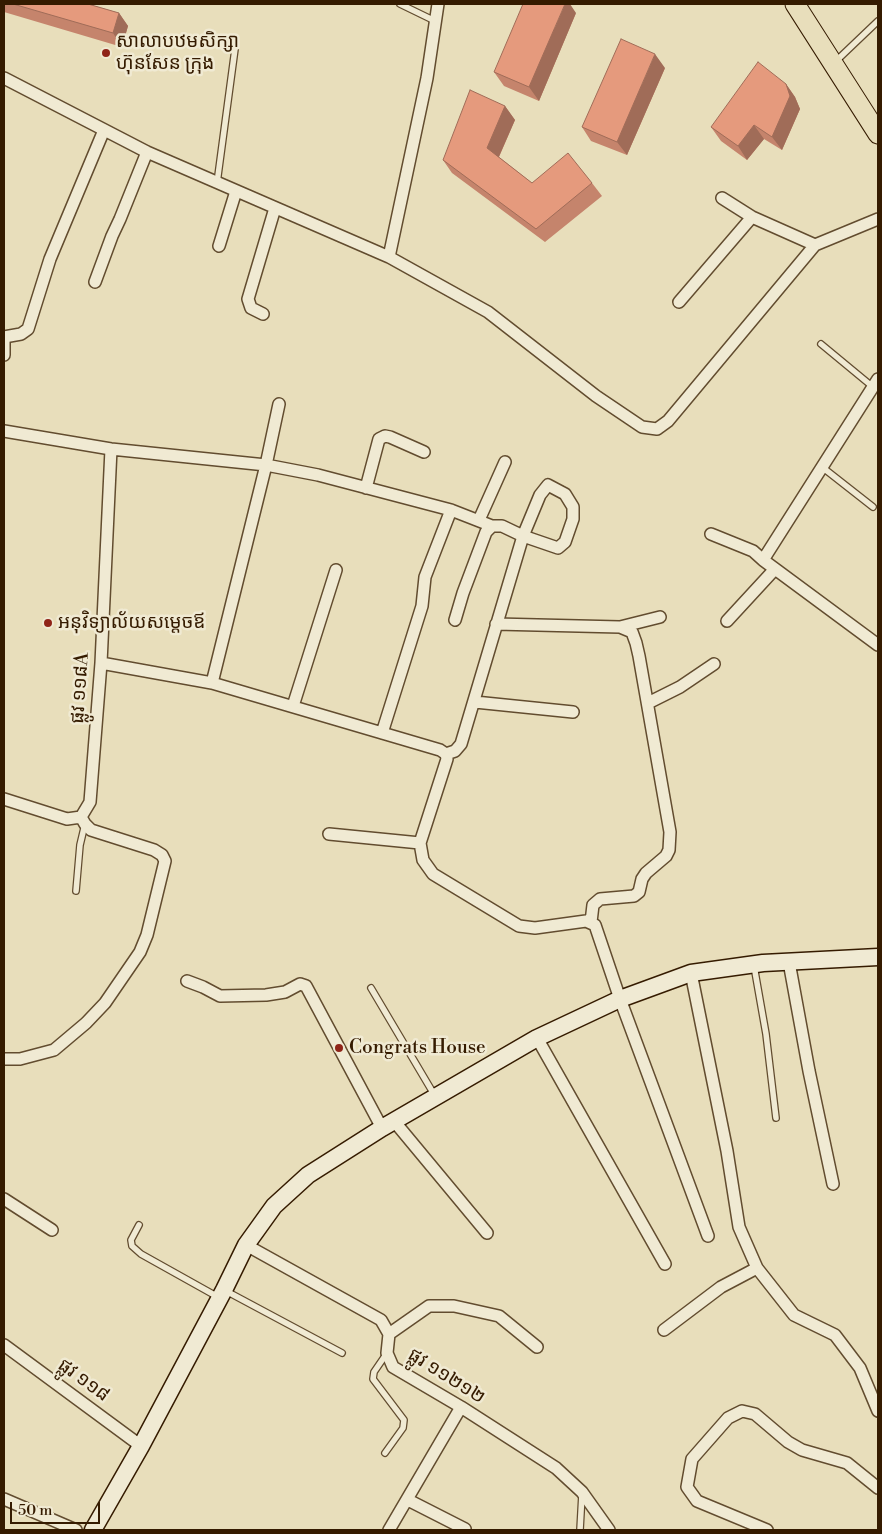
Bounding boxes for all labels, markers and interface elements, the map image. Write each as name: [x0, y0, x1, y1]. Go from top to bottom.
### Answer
place label: សាលាបឋមសិក្សា ហ៊ុនសែន ក្រុង: [116, 31, 239, 75]
marker: សាលាបឋមសិក្សា ហ៊ុនសែន ក្រុង: [100, 47, 112, 59]
place label: អនុវិទ្យាល័យសម្តេចឪ: [58, 612, 205, 634]
marker: អនុវិទ្យាល័យសម្តេចឪ: [42, 617, 54, 629]
street label: ផ្លូវ ១១៨A: [67, 652, 95, 724]
place label: Congrats House: [349, 1037, 486, 1059]
marker: Congrats House: [333, 1042, 345, 1054]
street label: ផ្លូវ ១១២១២: [403, 1344, 489, 1410]
street label: ផ្លូវ ១១៨: [53, 1355, 113, 1407]
scale bar: [12, 1492, 102, 1524]
text: 50 m: [18, 1501, 52, 1520]

